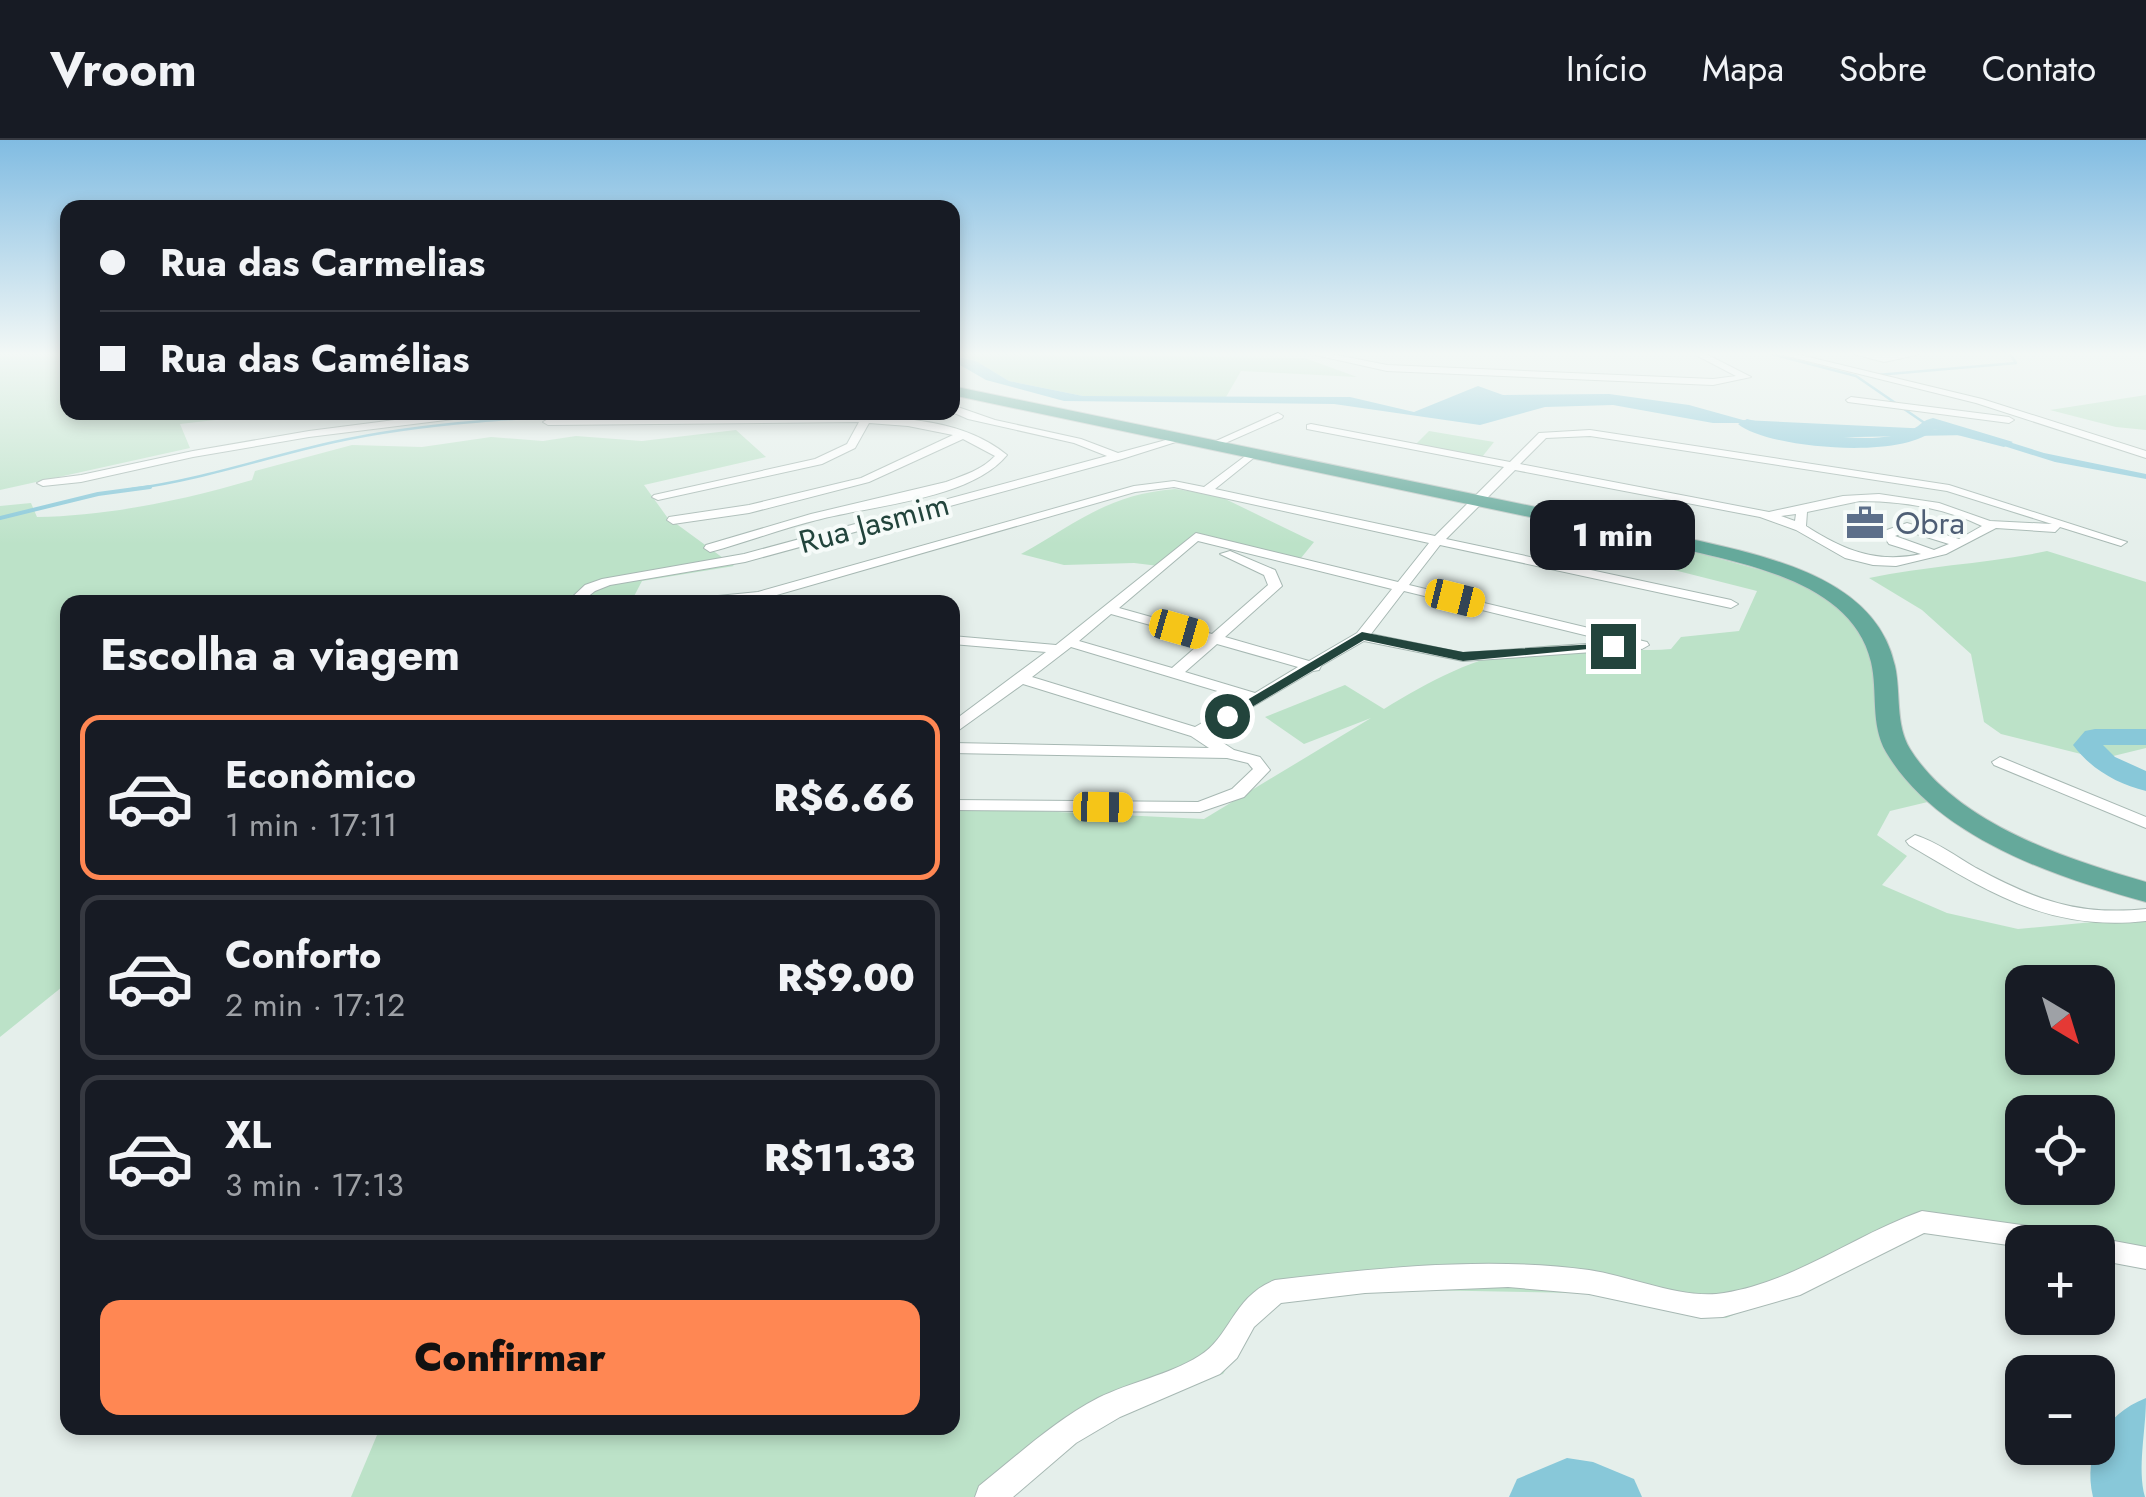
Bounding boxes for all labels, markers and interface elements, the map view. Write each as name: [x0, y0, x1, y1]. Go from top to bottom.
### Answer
text: Vroom: [50, 35, 197, 104]
text: Início: [1566, 44, 1647, 94]
text: Mapa: [1702, 44, 1784, 94]
text: Sobre: [1839, 44, 1927, 94]
text: Contato: [1982, 44, 2096, 94]
text: Rua das Carmelias: [160, 235, 485, 290]
text: Rua das Camélias: [160, 331, 470, 386]
street label: Rua Jasmim: [794, 481, 954, 565]
place label: Obra: [1895, 500, 1965, 546]
callout: 1 min: [1530, 501, 1696, 571]
office icon: Obra: [1844, 502, 1886, 544]
text: 1 min: [1572, 512, 1653, 558]
car: [1422, 576, 1488, 620]
car: [1146, 606, 1212, 652]
text: Escolha a viagem: [100, 622, 460, 687]
route end: [1591, 624, 1636, 669]
route start: [1205, 694, 1250, 739]
text: Econômico: [225, 747, 416, 802]
icon: car: [105, 753, 195, 843]
text: R$6.66: [773, 770, 915, 825]
car: [1073, 791, 1133, 823]
text: 1 min · 17:11: [225, 802, 397, 848]
text: Conforto: [225, 927, 382, 982]
icon: car: [105, 933, 195, 1023]
text: R$9.00: [777, 950, 915, 1005]
north arrow: [2005, 965, 2115, 1075]
map controls: [2005, 965, 2115, 1465]
text: 2 min · 17:12: [225, 982, 405, 1028]
button: locate: [2005, 1095, 2115, 1205]
text: XL: [225, 1107, 271, 1162]
icon: car: [105, 1113, 195, 1203]
text: R$11.33: [764, 1130, 915, 1185]
text: 3 min · 17:13: [225, 1162, 404, 1208]
button: +: [2005, 1225, 2115, 1335]
button: Confirmar: [100, 1300, 920, 1415]
button: −: [2005, 1355, 2115, 1465]

